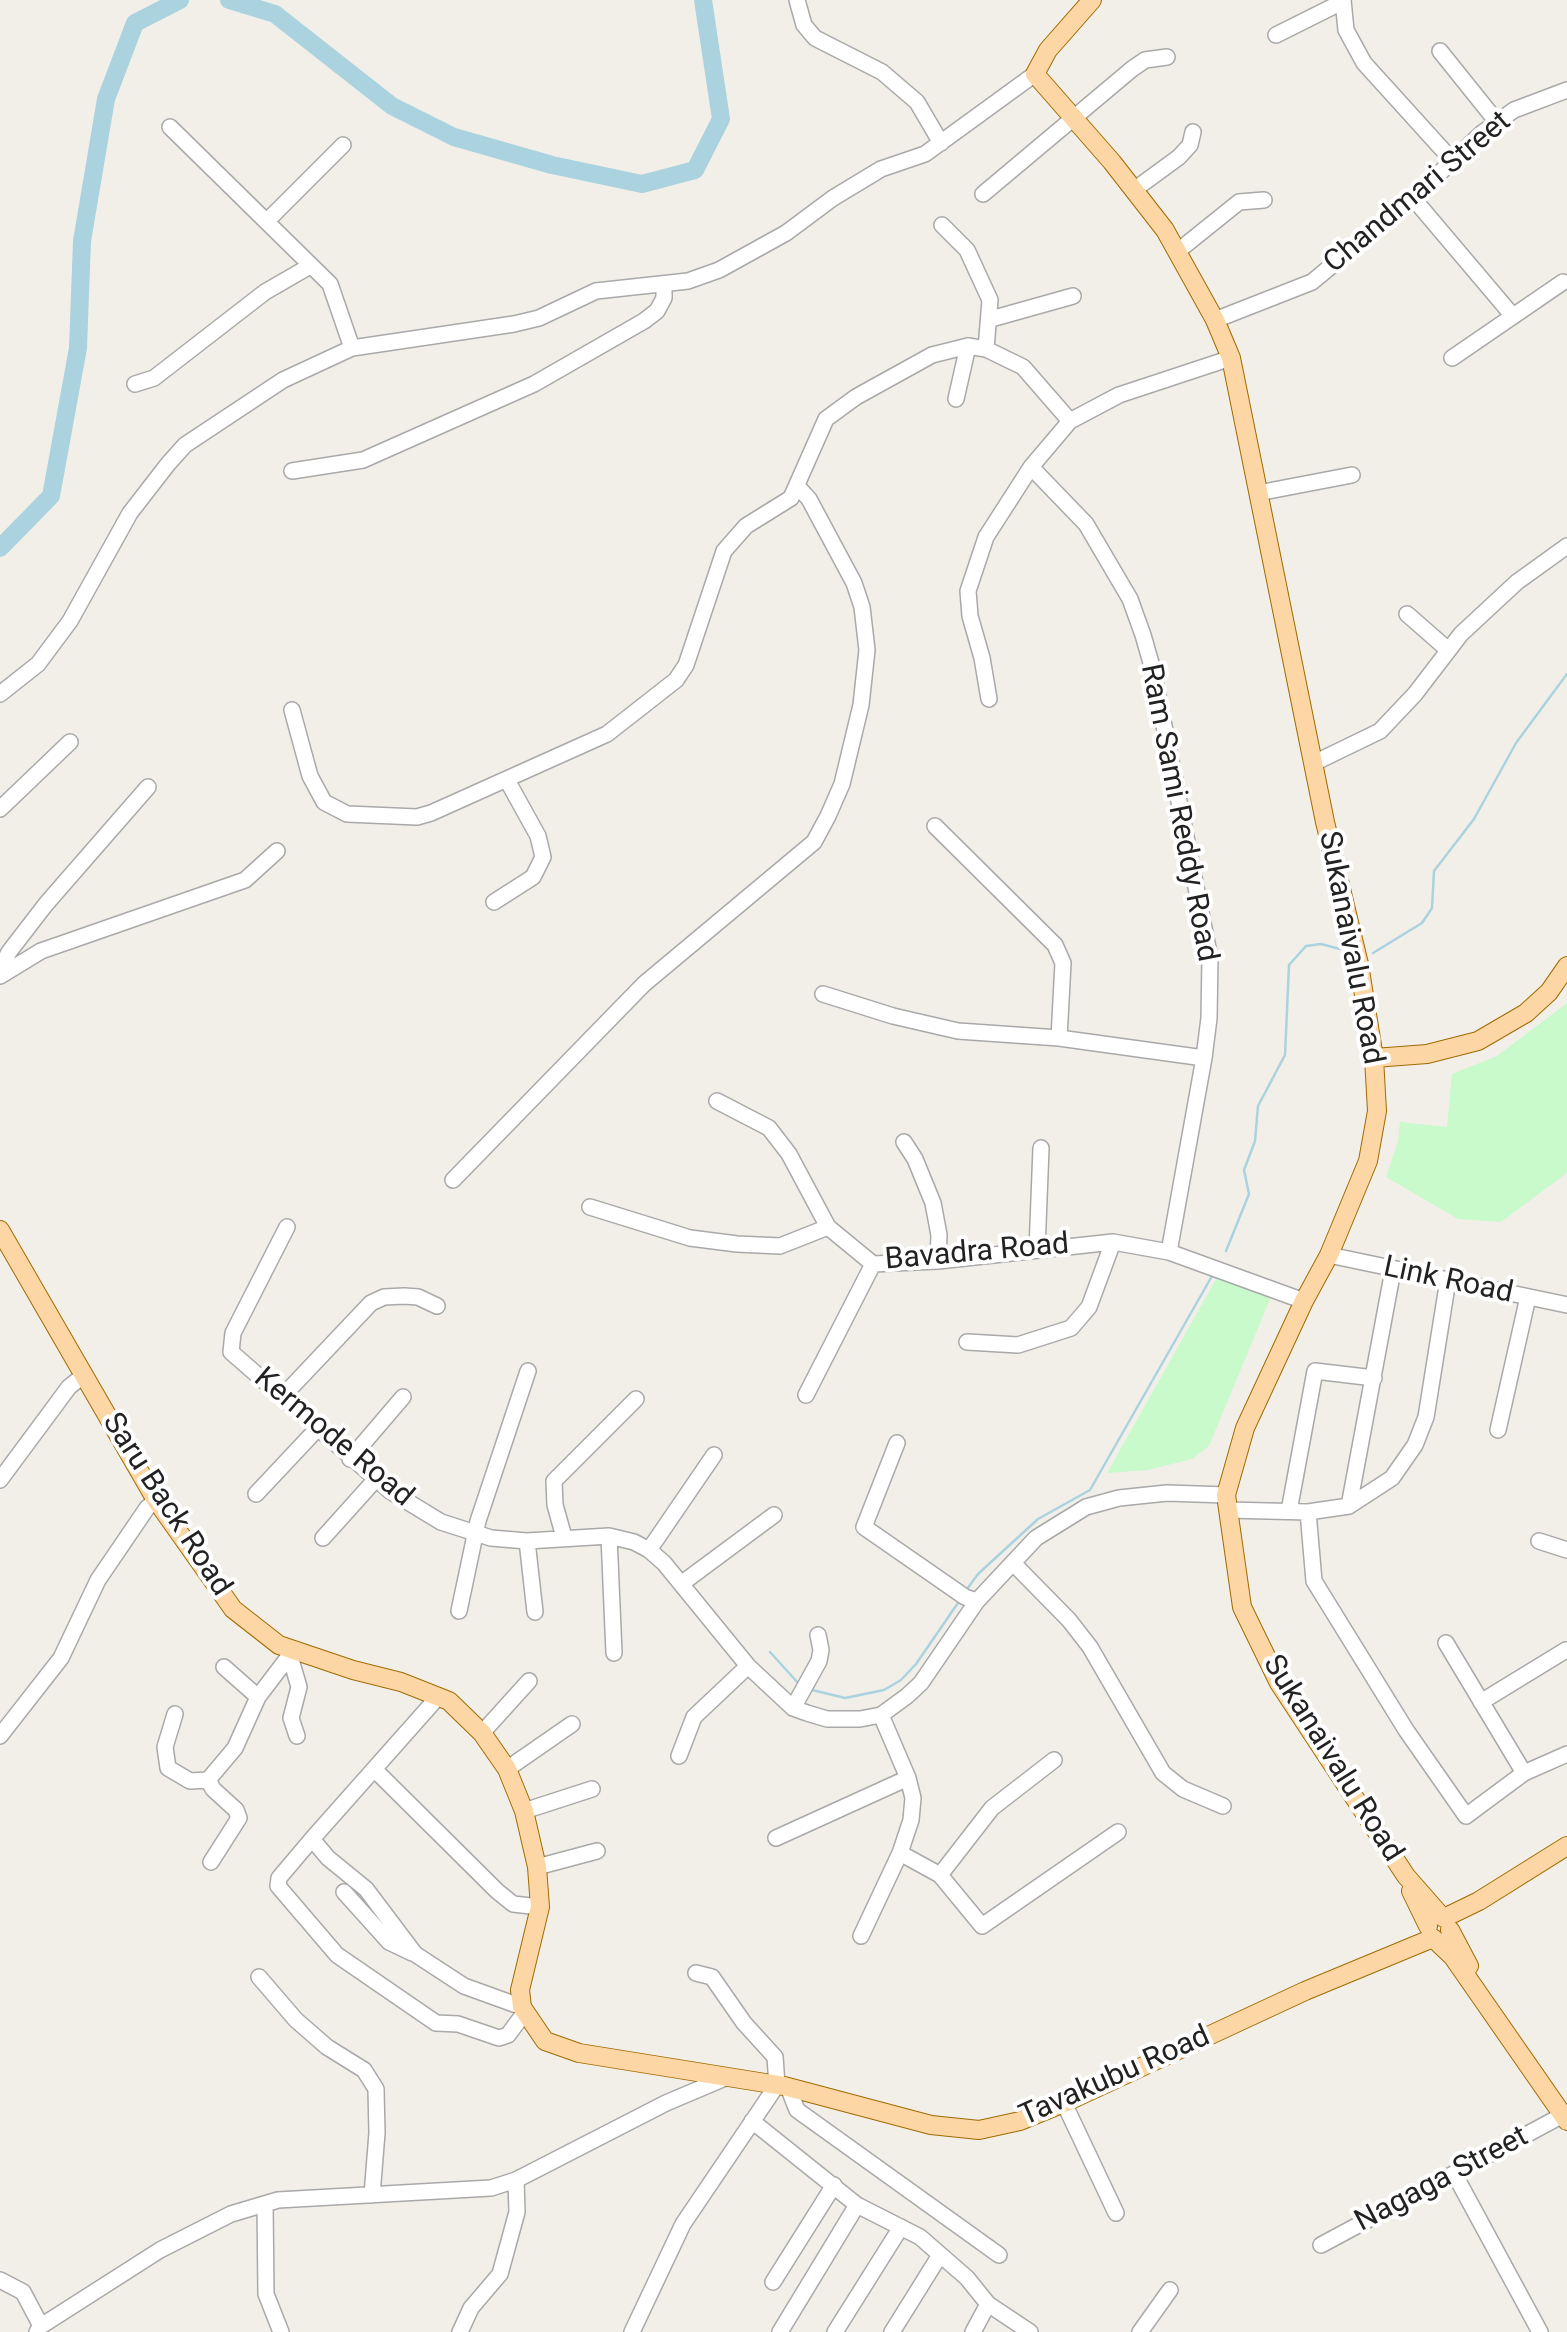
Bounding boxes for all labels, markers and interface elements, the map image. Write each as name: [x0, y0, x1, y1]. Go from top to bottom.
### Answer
street label: Chandmari Street: [1317, 104, 1519, 282]
street label: Ram Sami Reddy Road: [1131, 661, 1225, 965]
street label: Sukanaivalu Road: [1310, 828, 1390, 1068]
street label: Bavadra Road: [884, 1227, 1070, 1279]
street label: Link Road: [1380, 1250, 1516, 1312]
street label: Kermode Road: [246, 1361, 420, 1515]
street label: Saru Back Road: [94, 1407, 238, 1603]
street label: Sukanaivalu Road: [1254, 1649, 1410, 1869]
street label: Tavakubu Road: [1014, 2019, 1216, 2135]
street label: Nagaga Street: [1349, 2119, 1535, 2241]

